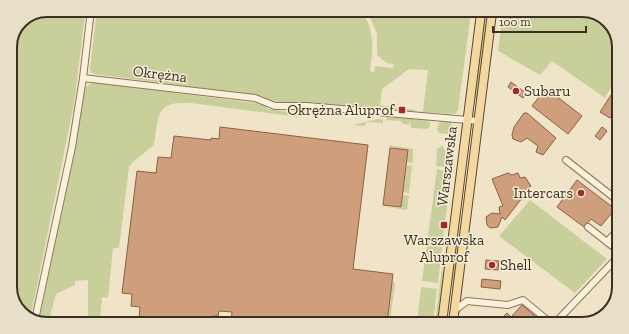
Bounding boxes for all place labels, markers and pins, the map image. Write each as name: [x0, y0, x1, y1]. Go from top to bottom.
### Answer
place label: Subaru: [524, 82, 571, 100]
marker: Subaru: [511, 86, 521, 96]
place label: Okrężna Aluprof: [287, 101, 395, 119]
marker: Okrężna Aluprof: [397, 105, 407, 115]
place label: Intercars: [514, 184, 573, 202]
marker: Intercars: [576, 188, 586, 198]
marker: Warszawska Aluprof: [439, 220, 449, 230]
place label: Warszawska Aluprof: [404, 231, 484, 266]
place label: Shell: [500, 256, 531, 274]
marker: Shell: [487, 260, 497, 270]

